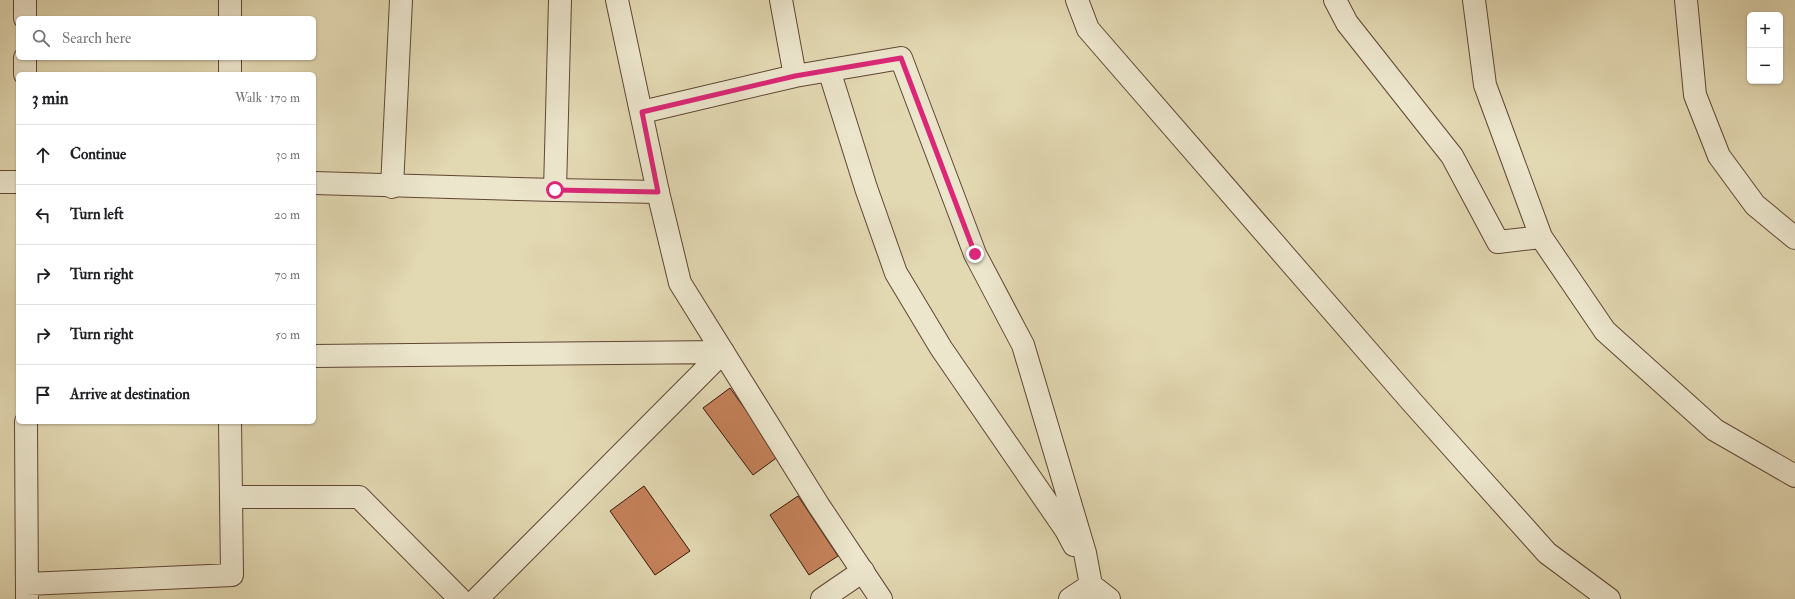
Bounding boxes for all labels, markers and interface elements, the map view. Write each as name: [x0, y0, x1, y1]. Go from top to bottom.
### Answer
map controls: [1747, 12, 1783, 84]
button: +: [1747, 12, 1783, 48]
search box: [16, 16, 316, 60]
icon: search: [30, 27, 52, 49]
text: Search here: [62, 29, 131, 48]
button: −: [1747, 48, 1783, 84]
text: 3 min: [32, 88, 69, 109]
text: Walk · 170 m: [235, 90, 300, 106]
icon: ahead: [32, 144, 54, 166]
text: Continue: [70, 145, 126, 164]
text: 30 m: [276, 147, 300, 163]
route start: [546, 181, 564, 199]
icon: left: [32, 204, 54, 226]
text: Turn left: [70, 205, 124, 224]
text: 20 m: [274, 207, 300, 223]
route end: [966, 245, 984, 263]
icon: right: [32, 264, 54, 286]
text: Turn right: [70, 265, 133, 284]
text: 70 m: [275, 267, 300, 283]
icon: right: [32, 324, 54, 346]
text: Turn right: [70, 325, 133, 344]
text: 50 m: [275, 327, 300, 343]
icon: arrive: [32, 384, 54, 406]
text: Arrive at destination: [70, 385, 190, 404]

